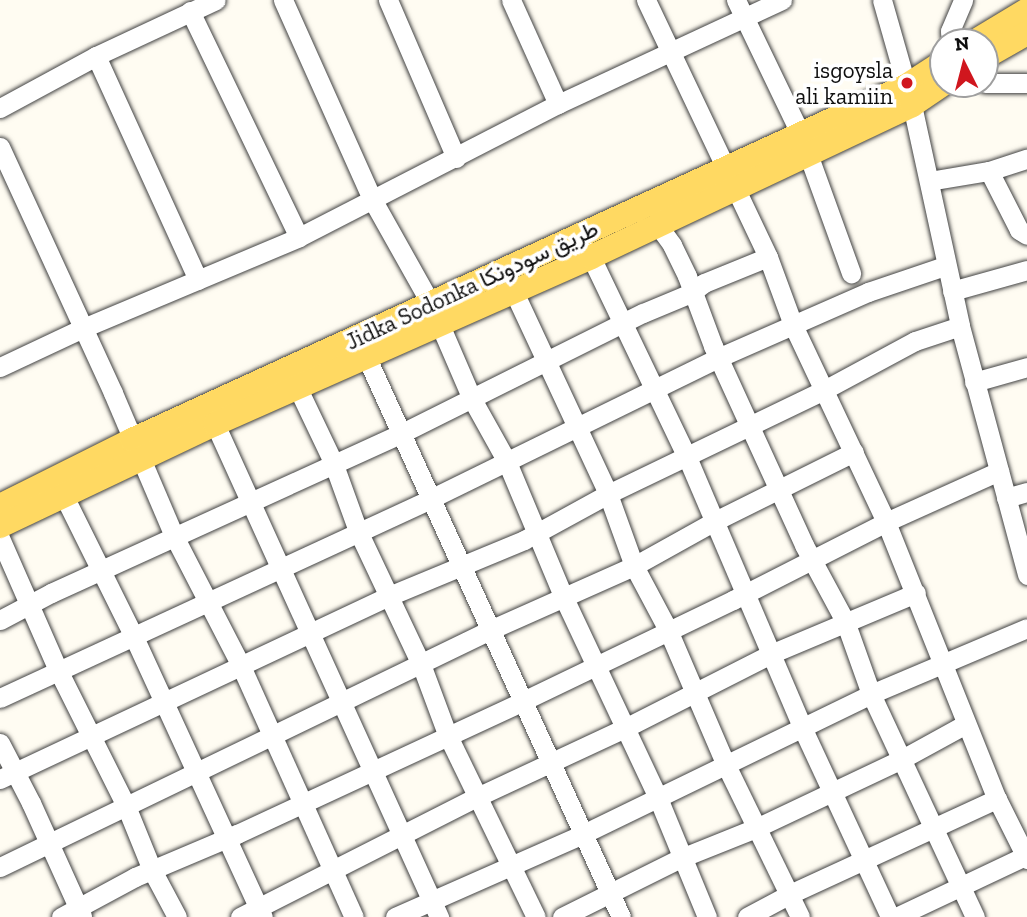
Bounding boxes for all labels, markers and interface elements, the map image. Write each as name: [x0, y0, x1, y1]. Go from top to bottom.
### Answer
north arrow: [929, 28, 999, 98]
text: N: [954, 31, 970, 56]
place label: isgoysla ali kamiin: [795, 56, 893, 110]
marker: isgoysla ali kamiin: [899, 75, 915, 91]
street label: Jidka Sodonka طريق سودونكا: [341, 214, 603, 356]

